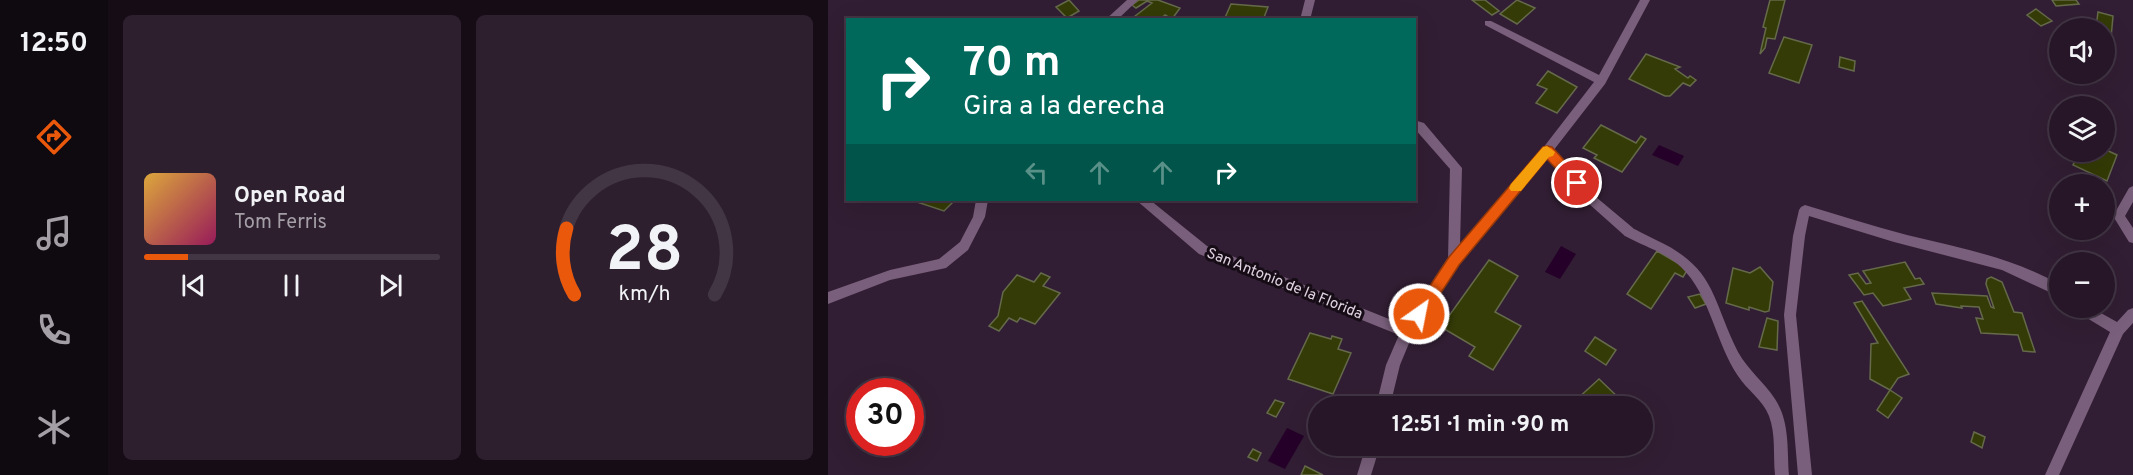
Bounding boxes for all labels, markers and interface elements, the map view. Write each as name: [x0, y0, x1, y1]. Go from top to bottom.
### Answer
map controls: [2049, 18, 2115, 318]
button: sound: [2049, 18, 2115, 84]
text: 12:50: [20, 27, 88, 61]
text: 70 m: [963, 38, 1061, 91]
icon: right: [864, 42, 942, 120]
text: Gira a la derecha: [963, 90, 1165, 124]
button: layers: [2049, 96, 2115, 162]
icon: directions: [33, 116, 75, 158]
icon: left: [1020, 156, 1053, 189]
icon: ahead: [1083, 156, 1116, 189]
icon: ahead: [1146, 156, 1179, 189]
icon: right: [1209, 156, 1242, 189]
pin: [1551, 157, 1602, 208]
icon: arrive: [1560, 166, 1593, 199]
button: +: [2049, 174, 2115, 240]
text: Open Road: [234, 183, 346, 210]
text: Tom Ferris: [234, 210, 327, 236]
icon: music: [33, 212, 75, 254]
text: 28: [606, 214, 683, 293]
street label: San Antonio de la Florida: [1204, 244, 1365, 324]
button: −: [2049, 252, 2115, 318]
icon: previous: [177, 269, 210, 302]
icon: pause: [275, 269, 308, 302]
icon: next: [374, 269, 407, 302]
text: km/h: [618, 281, 670, 308]
position arrow: [1387, 282, 1451, 346]
icon: phone: [33, 309, 75, 351]
speed limit sign: 30: [846, 378, 924, 456]
icon: climate: [33, 406, 75, 448]
text: 12:51 · 1 min · 90 m: [1392, 412, 1569, 439]

